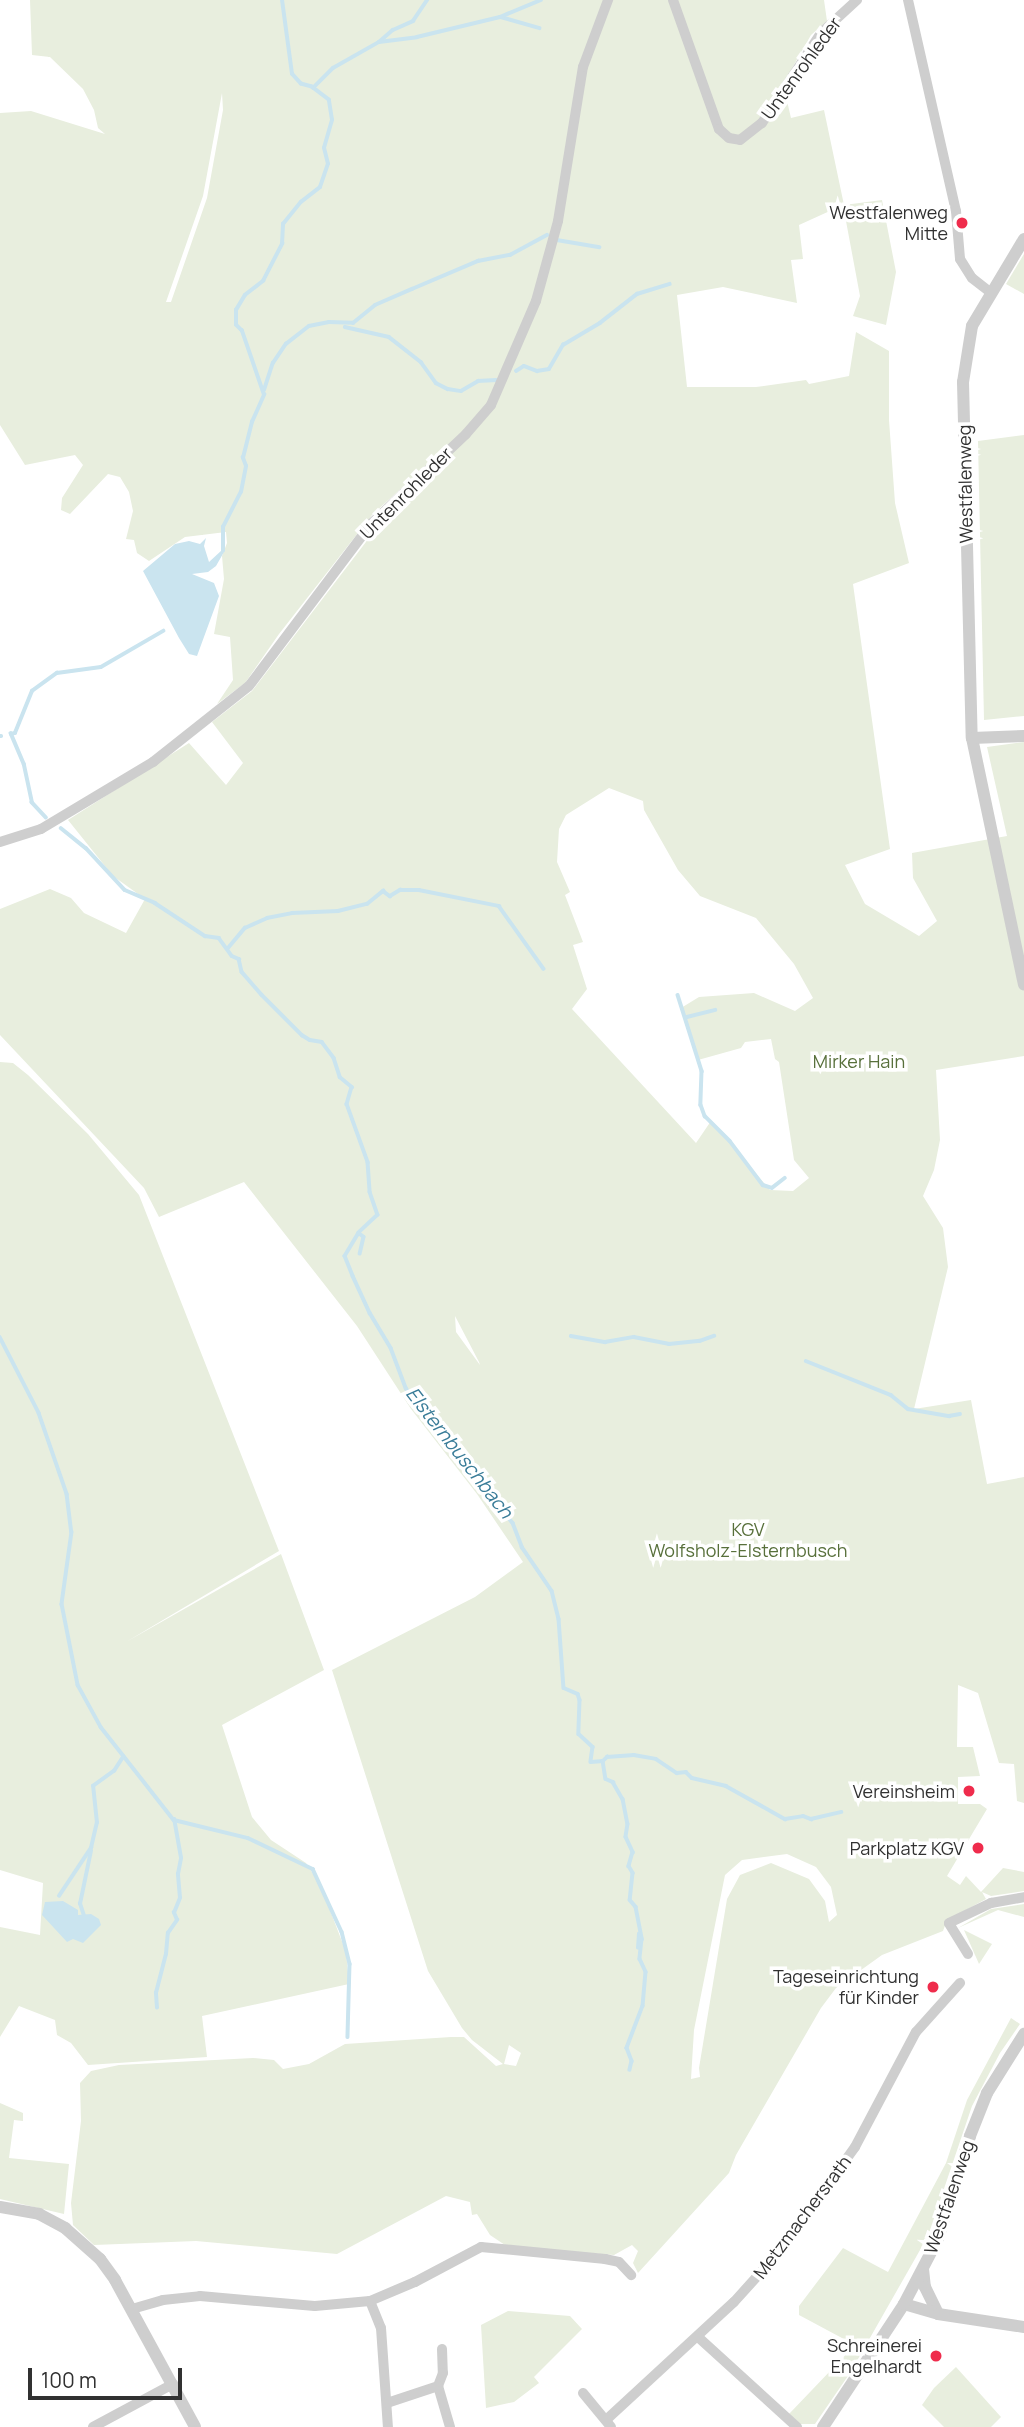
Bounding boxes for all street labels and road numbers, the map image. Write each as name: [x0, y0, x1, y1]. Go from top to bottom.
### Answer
street label: Untenrohleder: [757, 13, 845, 123]
street label: Westfalenweg: [953, 424, 977, 544]
street label: Untenrohleder: [356, 443, 456, 543]
street label: Westfalenweg: [919, 2137, 979, 2257]
street label: Metzmachersrath: [749, 2151, 855, 2283]

